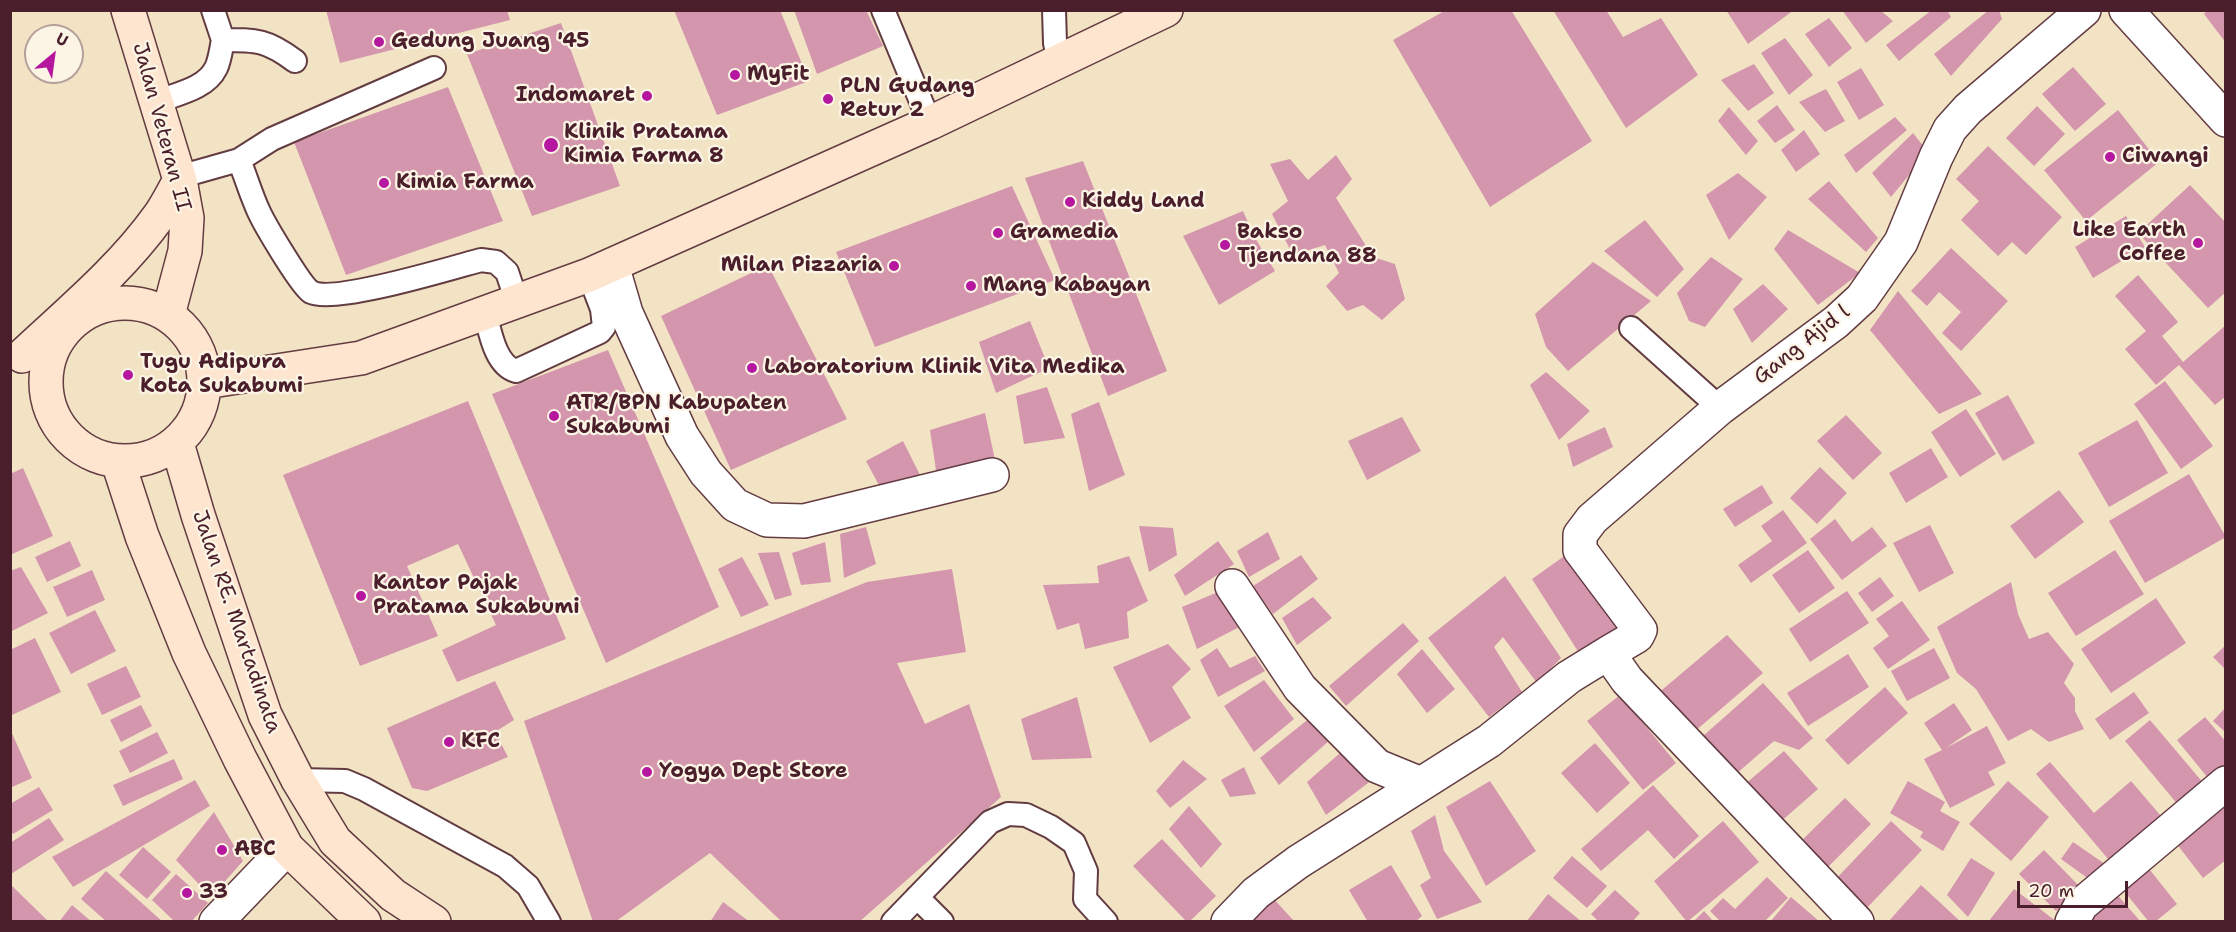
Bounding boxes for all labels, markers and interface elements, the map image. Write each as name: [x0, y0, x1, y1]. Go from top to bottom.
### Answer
north arrow: [24, 24, 84, 84]
text: U: [52, 28, 72, 51]
place label: Gedung Juang '45: [391, 29, 589, 55]
marker: Gedung Juang '45: [372, 35, 386, 49]
street label: Jalan Veteran II: [126, 40, 196, 214]
place label: MyFit: [747, 62, 809, 88]
marker: MyFit: [728, 68, 742, 82]
place label: PLN Gudang Retur 2: [840, 74, 975, 124]
place label: Indomaret: [516, 83, 635, 109]
marker: Indomaret: [640, 89, 654, 103]
marker: PLN Gudang Retur 2: [821, 92, 835, 106]
place label: Klinik Pratama Kimia Farma 8: [564, 120, 728, 170]
marker: Klinik Pratama Kimia Farma 8: [542, 136, 560, 154]
place label: Ciwangi: [2122, 144, 2209, 170]
marker: Ciwangi: [2103, 150, 2117, 164]
place label: Kimia Farma: [396, 170, 534, 196]
marker: Kimia Farma: [377, 176, 391, 190]
place label: Kiddy Land: [1082, 189, 1205, 215]
marker: Kiddy Land: [1063, 195, 1077, 209]
place label: Like Earth Coffee: [2072, 218, 2186, 268]
place label: Gramedia: [1010, 220, 1118, 246]
place label: Bakso Tjendana 88: [1237, 220, 1377, 270]
marker: Gramedia: [991, 226, 1005, 240]
marker: Like Earth Coffee: [2191, 236, 2205, 250]
marker: Bakso Tjendana 88: [1218, 238, 1232, 252]
place label: Milan Pizzaria: [721, 253, 882, 279]
marker: Milan Pizzaria: [887, 259, 901, 273]
place label: Mang Kabayan: [983, 273, 1150, 299]
marker: Mang Kabayan: [964, 279, 978, 293]
street label: Gang Ajid l: [1749, 300, 1855, 390]
place label: Tugu Adipura Kota Sukabumi: [140, 350, 303, 400]
place label: Laboratorium Klinik Vita Medika: [764, 355, 1125, 381]
marker: Laboratorium Klinik Vita Medika: [745, 361, 759, 375]
marker: Tugu Adipura Kota Sukabumi: [121, 368, 135, 382]
place label: ATR/BPN Kabupaten Sukabumi: [566, 391, 787, 441]
marker: ATR/BPN Kabupaten Sukabumi: [547, 409, 561, 423]
street label: Jalan RE. Martadinata: [186, 507, 286, 737]
place label: Kantor Pajak Pratama Sukabumi: [373, 571, 580, 621]
marker: Kantor Pajak Pratama Sukabumi: [354, 589, 368, 603]
place label: KFC: [461, 729, 500, 755]
marker: KFC: [442, 735, 456, 749]
place label: Yogya Dept Store: [659, 759, 848, 785]
marker: Yogya Dept Store: [640, 765, 654, 779]
place label: ABC: [234, 837, 276, 863]
marker: ABC: [215, 843, 229, 857]
scale bar: [2020, 869, 2131, 907]
text: 20 m: [2028, 879, 2074, 903]
place label: 33: [199, 880, 228, 906]
marker: 33: [180, 886, 194, 900]

